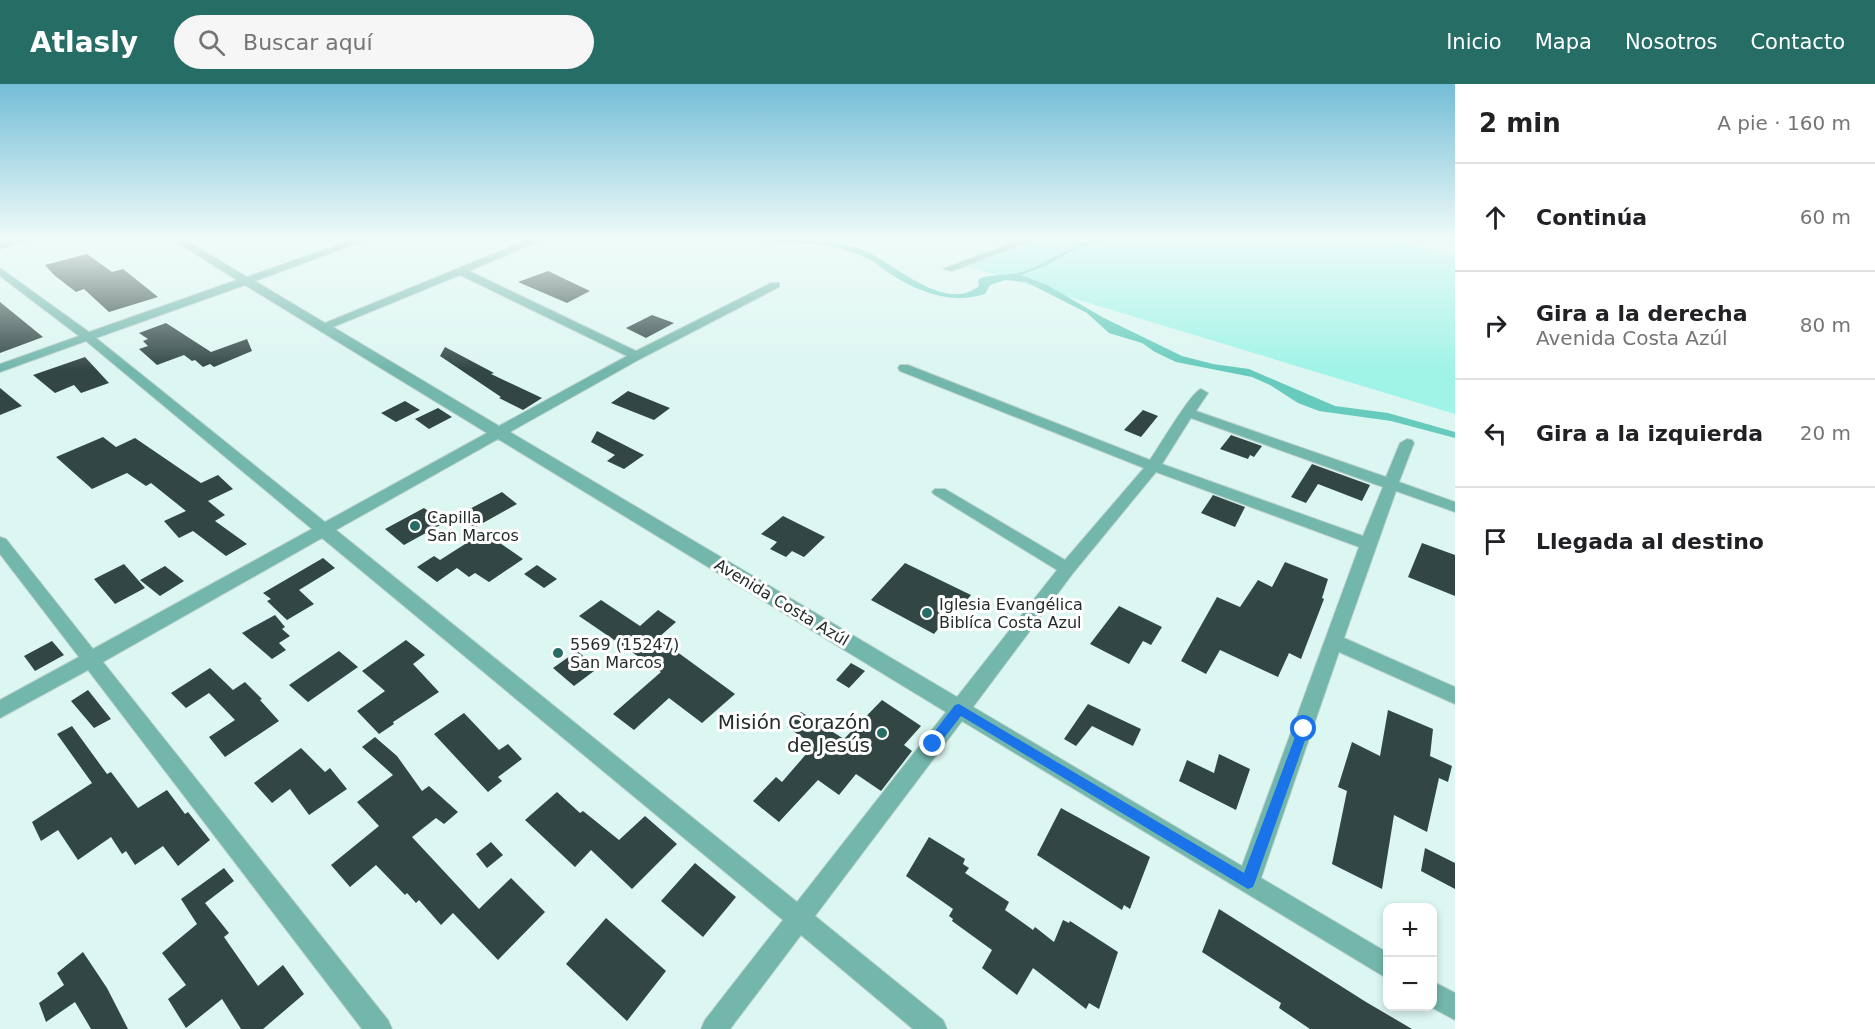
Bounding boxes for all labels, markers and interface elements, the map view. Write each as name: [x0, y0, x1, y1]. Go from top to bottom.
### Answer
search box: [174, 15, 594, 69]
text: Atlasly: [30, 26, 138, 59]
icon: search: [195, 26, 228, 59]
text: Buscar aquí: [243, 30, 373, 55]
text: Inicio: [1446, 30, 1502, 54]
text: Mapa: [1535, 30, 1592, 54]
text: Nosotros: [1625, 30, 1717, 54]
text: Contacto: [1750, 30, 1845, 54]
text: 2 min: [1479, 108, 1561, 138]
text: A pie · 160 m: [1717, 111, 1851, 135]
icon: ahead: [1479, 201, 1512, 234]
text: Continúa: [1536, 205, 1647, 230]
text: 60 m: [1800, 205, 1851, 229]
text: Gira a la derecha: [1536, 301, 1748, 326]
icon: right: [1479, 309, 1512, 342]
text: 80 m: [1800, 313, 1851, 337]
text: Avenida Costa Azúl: [1536, 326, 1728, 350]
icon: left: [1479, 417, 1512, 450]
text: Gira a la izquierda: [1536, 421, 1763, 446]
text: 20 m: [1800, 421, 1851, 445]
place label: Capilla San Marcos: [427, 508, 519, 545]
marker: Capilla San Marcos: [408, 519, 422, 533]
icon: arrive: [1479, 525, 1512, 558]
text: Llegada al destino: [1536, 529, 1764, 554]
street label: Avenida Costa Azúl: [711, 555, 852, 650]
place label: Iglesia Evangélica Biblíca Costa Azul: [939, 595, 1083, 632]
marker: Iglesia Evangélica Biblíca Costa Azul: [920, 606, 934, 620]
place label: 5569 (15247) San Marcos: [570, 635, 679, 672]
marker: 5569 (15247) San Marcos: [551, 646, 565, 660]
place label: Misión Corazón de Jesús: [718, 710, 870, 757]
route start: [1290, 715, 1316, 741]
marker: Misión Corazón de Jesús: [875, 726, 889, 740]
route end: [919, 730, 945, 756]
map controls: [1383, 903, 1437, 1011]
button: +: [1383, 903, 1437, 957]
button: −: [1383, 957, 1437, 1011]

